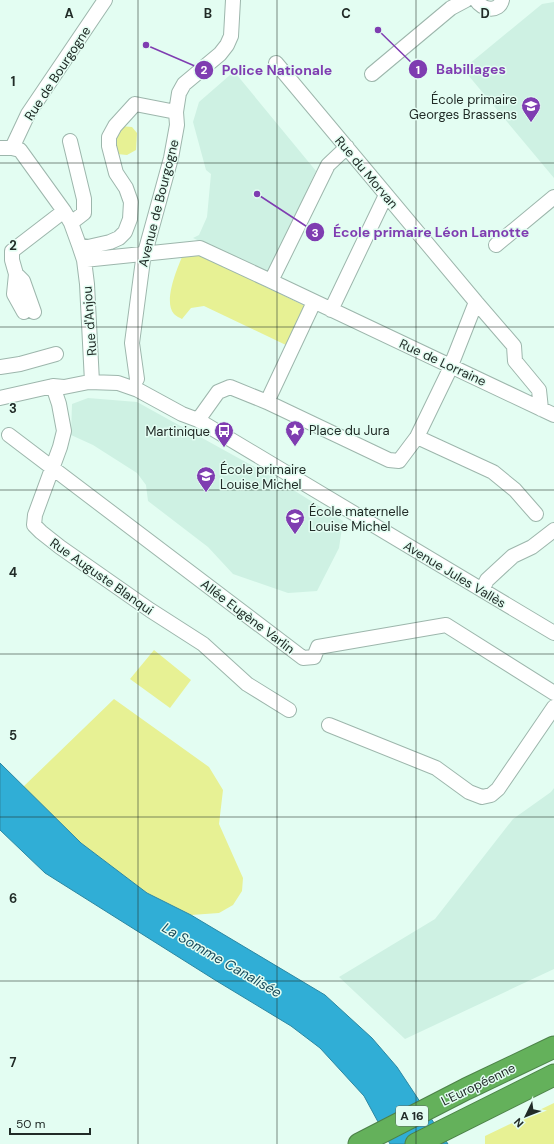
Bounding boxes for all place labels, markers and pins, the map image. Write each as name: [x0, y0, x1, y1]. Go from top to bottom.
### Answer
callout: Babillages: [408, 56, 514, 82]
callout: Police Nationale: [194, 57, 340, 83]
place label: École primaire Georges Brassens: [409, 90, 517, 123]
school or university icon: École primaire Georges Brassens: [520, 95, 542, 123]
callout: École primaire Léon Lamotte: [305, 219, 537, 245]
place icon: Place du Jura: [284, 419, 306, 447]
bus stop icon: Martinique: [213, 420, 235, 448]
place label: Place du Jura: [309, 422, 390, 439]
place label: Martinique: [145, 423, 210, 440]
place label: École primaire Louise Michel: [220, 460, 306, 493]
school or university icon: École primaire Louise Michel: [195, 465, 217, 493]
place label: École maternelle Louise Michel: [309, 502, 409, 535]
school or university icon: École maternelle Louise Michel: [284, 507, 306, 535]

